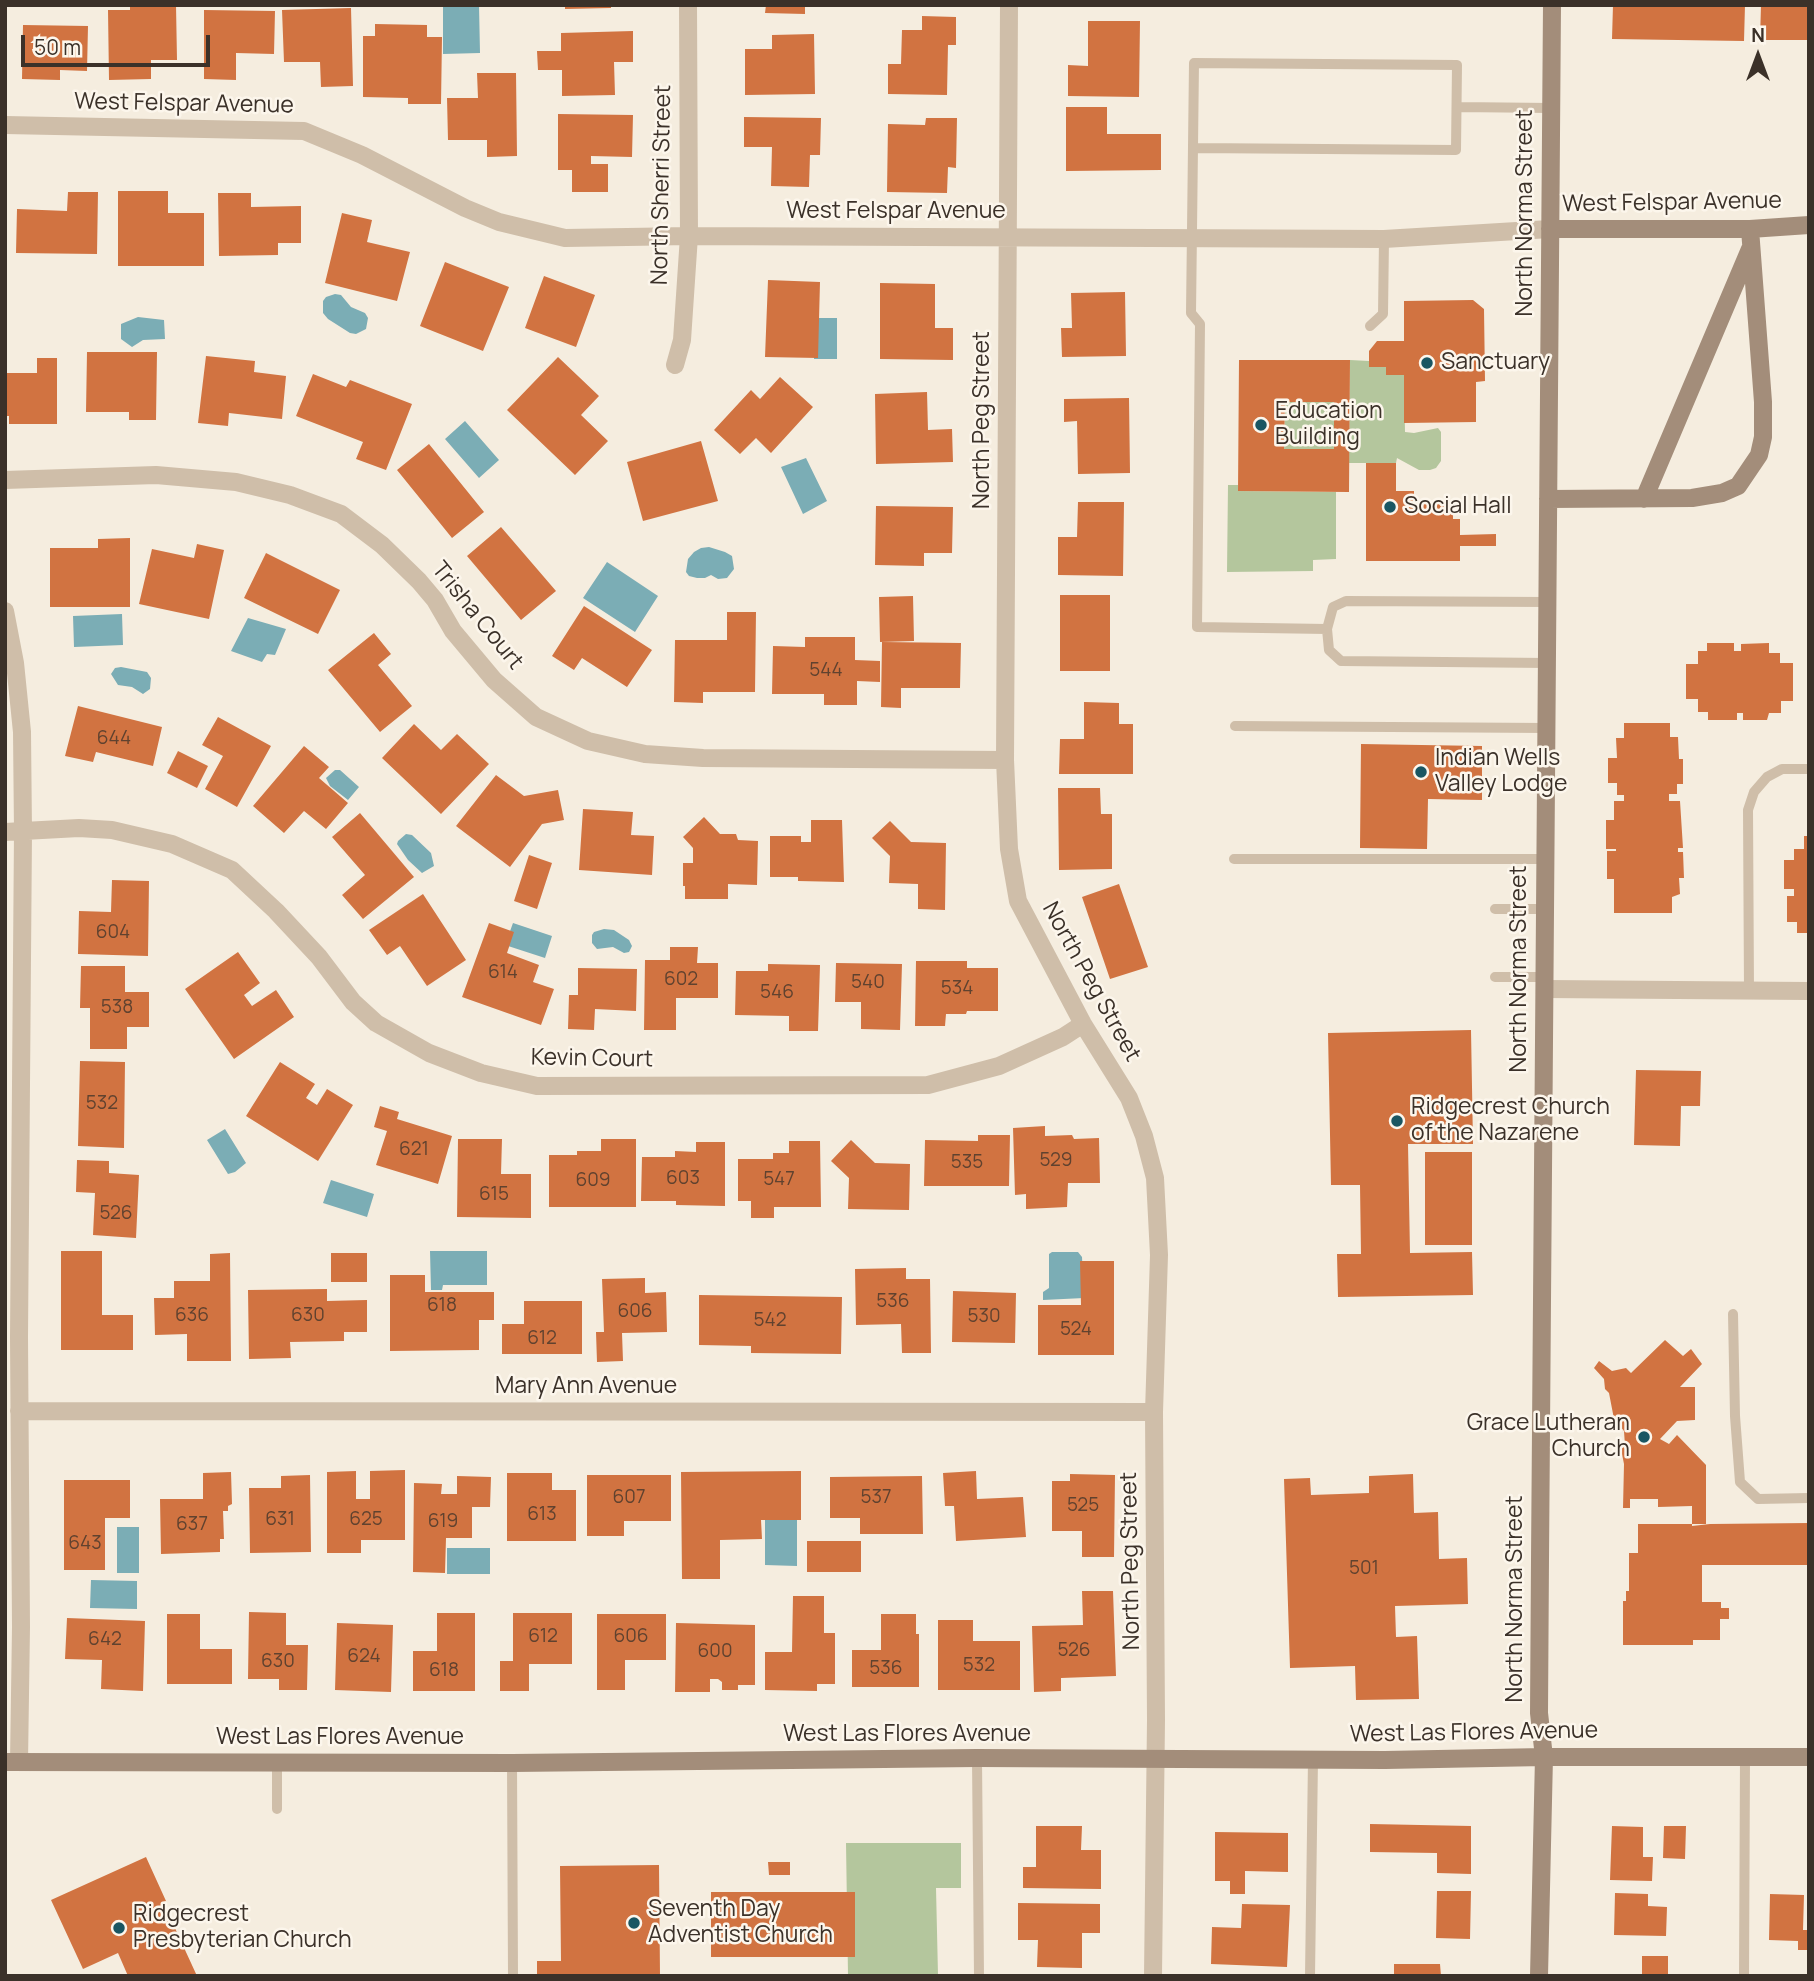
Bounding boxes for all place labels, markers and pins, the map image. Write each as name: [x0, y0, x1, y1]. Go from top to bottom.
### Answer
place label: Sanctuary: [1441, 349, 1550, 377]
marker: Sanctuary: [1419, 355, 1435, 371]
place label: Education Building: [1275, 398, 1383, 452]
marker: Education Building: [1253, 417, 1269, 433]
place label: Social Hall: [1404, 493, 1512, 521]
marker: Social Hall: [1382, 499, 1398, 515]
place label: Indian Wells Valley Lodge: [1435, 745, 1567, 799]
marker: Indian Wells Valley Lodge: [1413, 764, 1429, 780]
place label: Ridgecrest Church of the Nazarene: [1411, 1094, 1610, 1148]
marker: Ridgecrest Church of the Nazarene: [1389, 1113, 1405, 1129]
place label: Grace Lutheran Church: [1467, 1410, 1630, 1464]
marker: Grace Lutheran Church: [1636, 1429, 1652, 1445]
place label: Seventh Day Adventist Church: [648, 1896, 833, 1950]
place label: Ridgecrest Presbyterian Church: [133, 1901, 352, 1955]
marker: Seventh Day Adventist Church: [626, 1915, 642, 1931]
marker: Ridgecrest Presbyterian Church: [111, 1920, 127, 1936]

